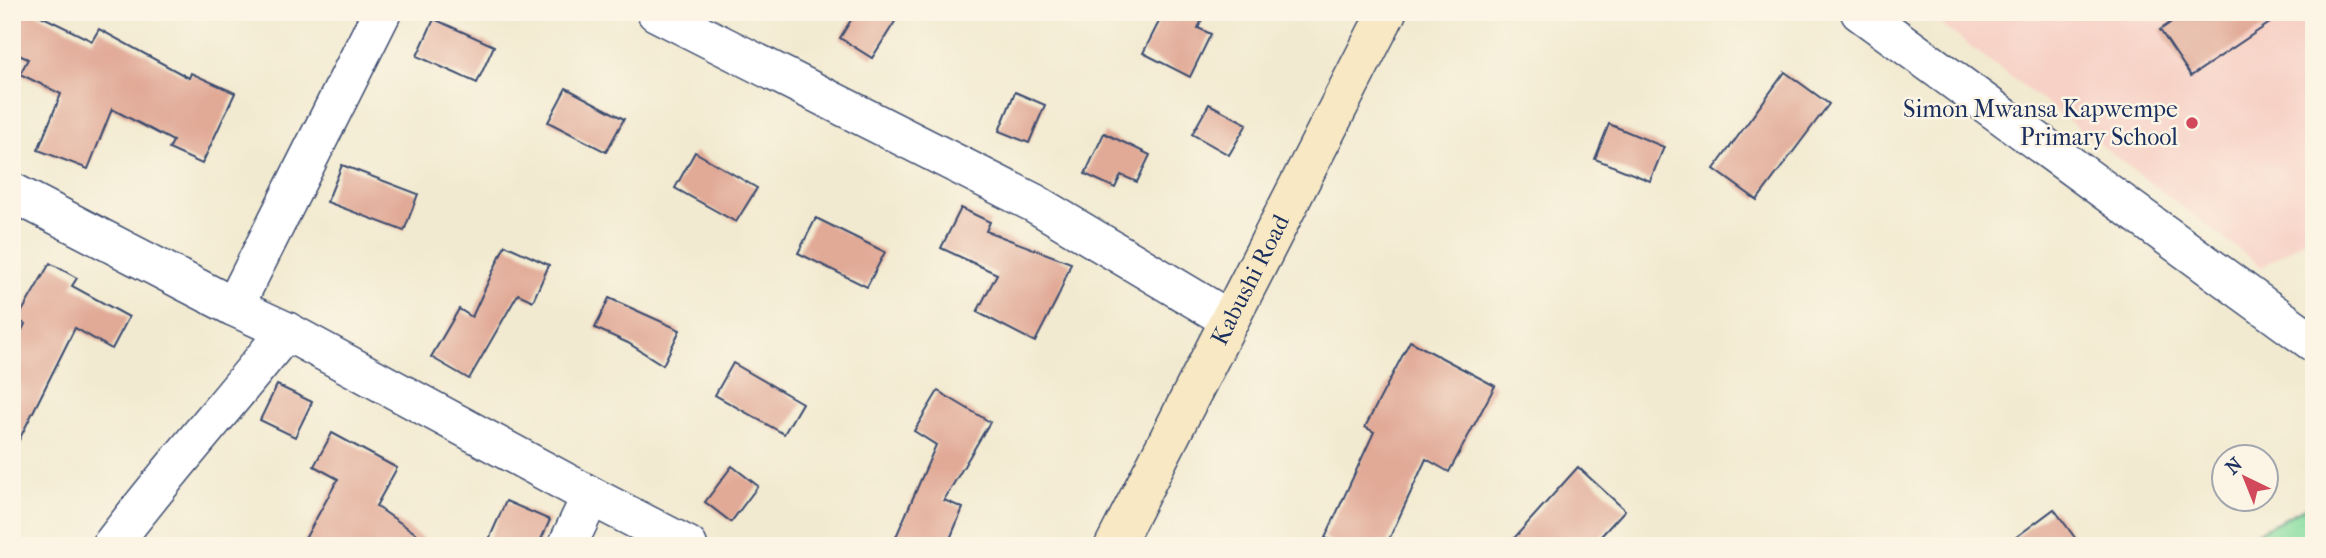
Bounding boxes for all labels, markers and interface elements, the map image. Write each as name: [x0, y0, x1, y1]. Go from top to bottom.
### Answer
place label: Simon Mwansa Kapwempe Primary School: [1903, 95, 2178, 151]
marker: Simon Mwansa Kapwempe Primary School: [2184, 115, 2200, 131]
street label: Kabushi Road: [1205, 209, 1295, 350]
north arrow: [2210, 442, 2280, 512]
text: N: [2221, 453, 2247, 479]

